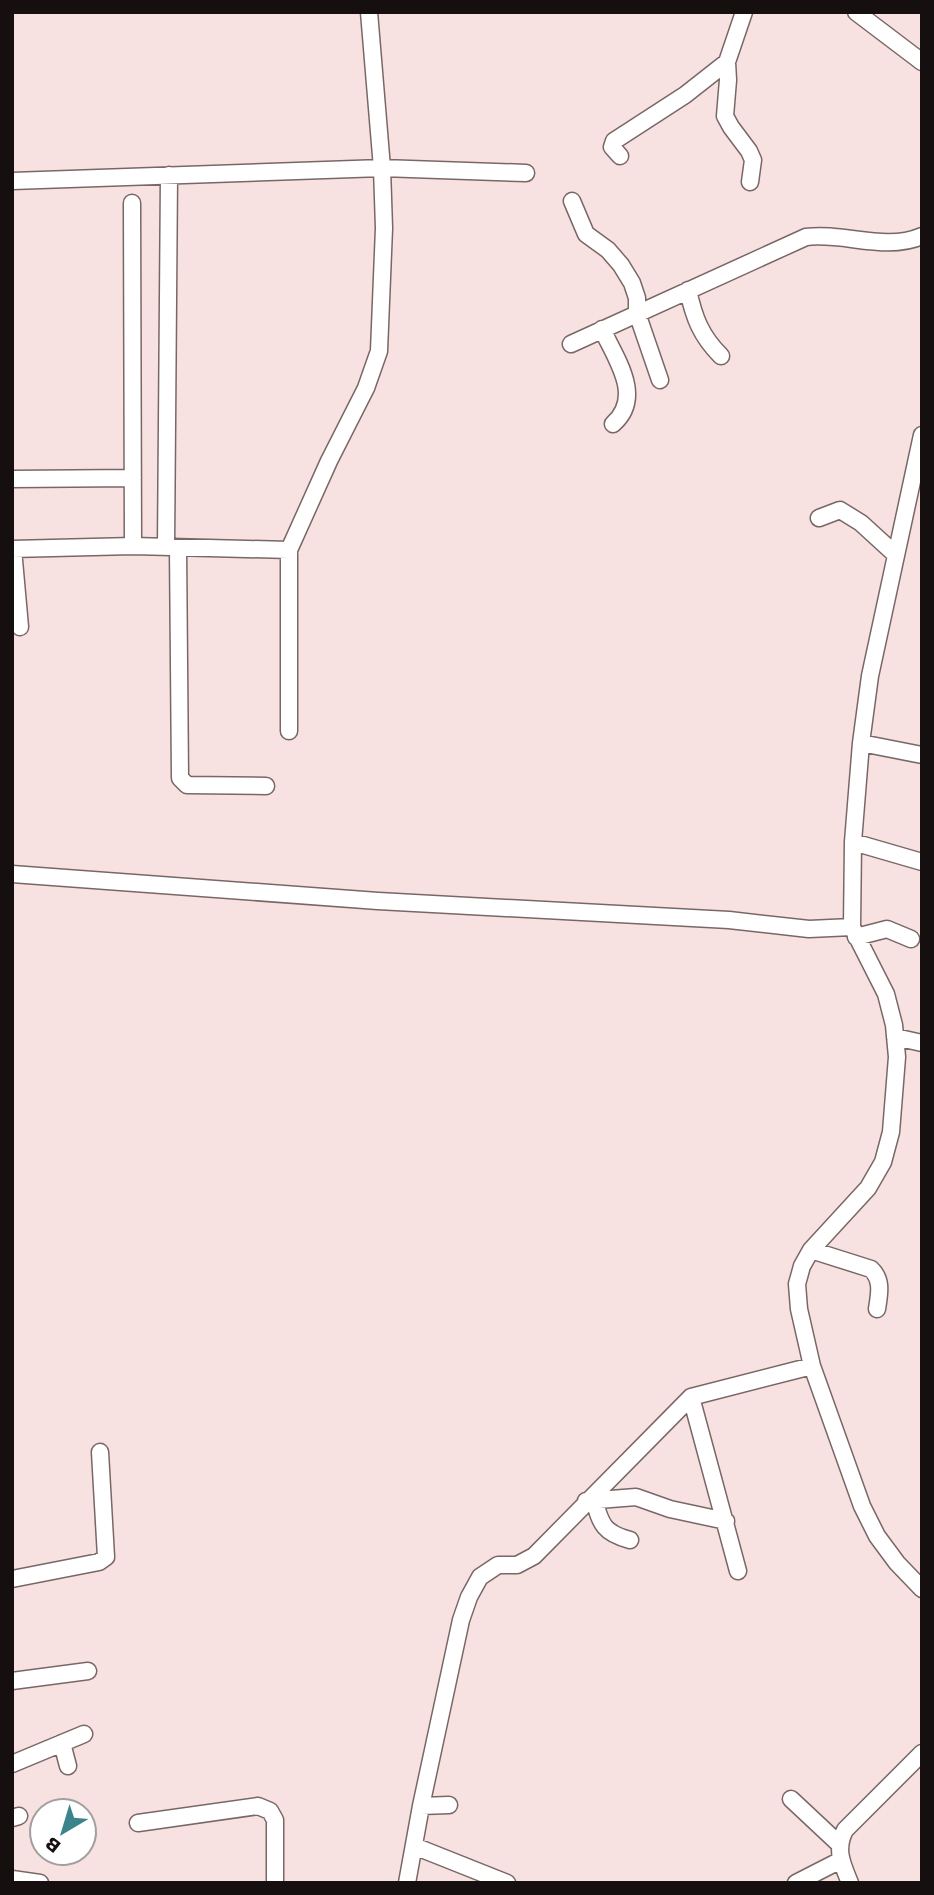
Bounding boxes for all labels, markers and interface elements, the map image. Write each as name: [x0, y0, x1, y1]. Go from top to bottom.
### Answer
north arrow: [28, 1797, 98, 1867]
text: B: [41, 1832, 65, 1858]

